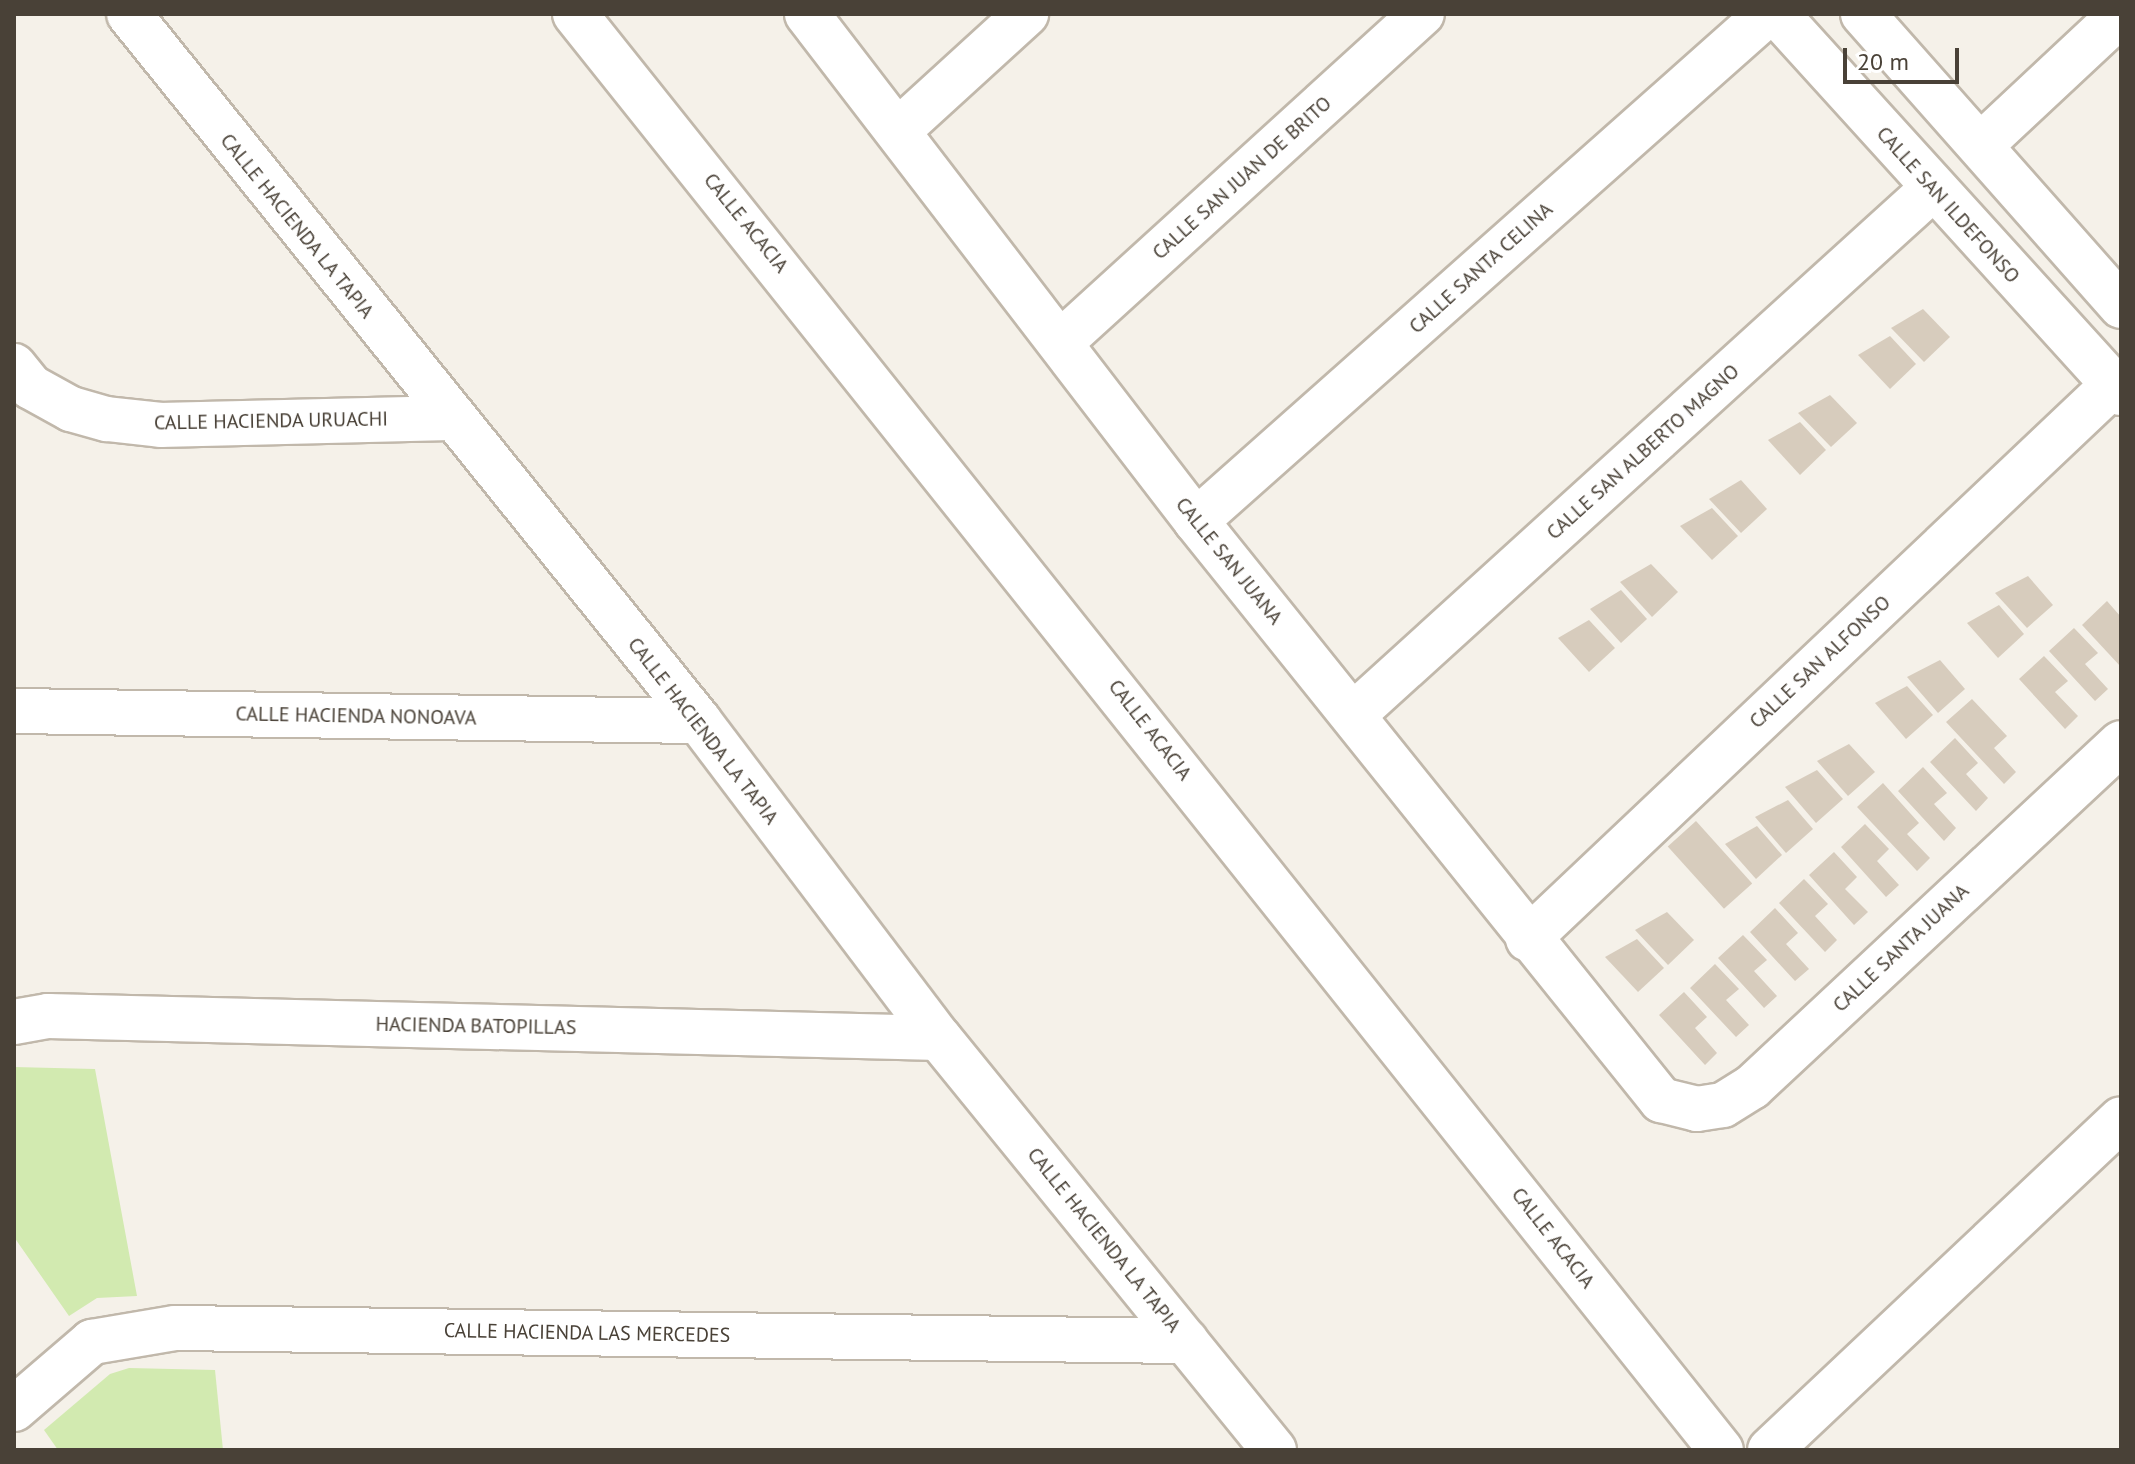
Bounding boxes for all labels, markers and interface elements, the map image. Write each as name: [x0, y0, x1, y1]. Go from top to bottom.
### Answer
scale bar: [1847, 32, 1963, 82]
text: 20 m: [1857, 46, 1909, 77]
street label: CALLE SAN JUAN DE BRITO: [1148, 91, 1336, 265]
street label: CALLE SAN ILDEFONSO: [1871, 122, 2025, 288]
street label: CALLE HACIENDA LA TAPIA: [214, 128, 380, 324]
street label: CALLE ACACIA: [698, 168, 794, 278]
street label: CALLE SANTA CELINA: [1404, 197, 1558, 339]
street label: CALLE SAN ALBERTO MAGNO: [1542, 359, 1744, 545]
street label: CALLE HACIENDA URUACHI: [153, 407, 389, 435]
street label: CALLE SAN JUANA: [1171, 493, 1287, 629]
street label: CALLE SAN ALFONSO: [1744, 590, 1896, 734]
street label: CALLE HACIENDA LA TAPIA: [622, 632, 784, 830]
street label: CALLE ACACIA: [1103, 675, 1197, 785]
street label: CALLE HACIENDA NONOAVA: [235, 702, 477, 730]
street label: CALLE SANTA JUANA: [1828, 879, 1974, 1017]
street label: HACIENDA BATOPILLAS: [375, 1012, 577, 1040]
street label: CALLE HACIENDA LA TAPIA: [1021, 1142, 1187, 1338]
street label: CALLE ACACIA: [1506, 1183, 1600, 1293]
street label: CALLE HACIENDA LAS MERCEDES: [443, 1318, 731, 1348]

